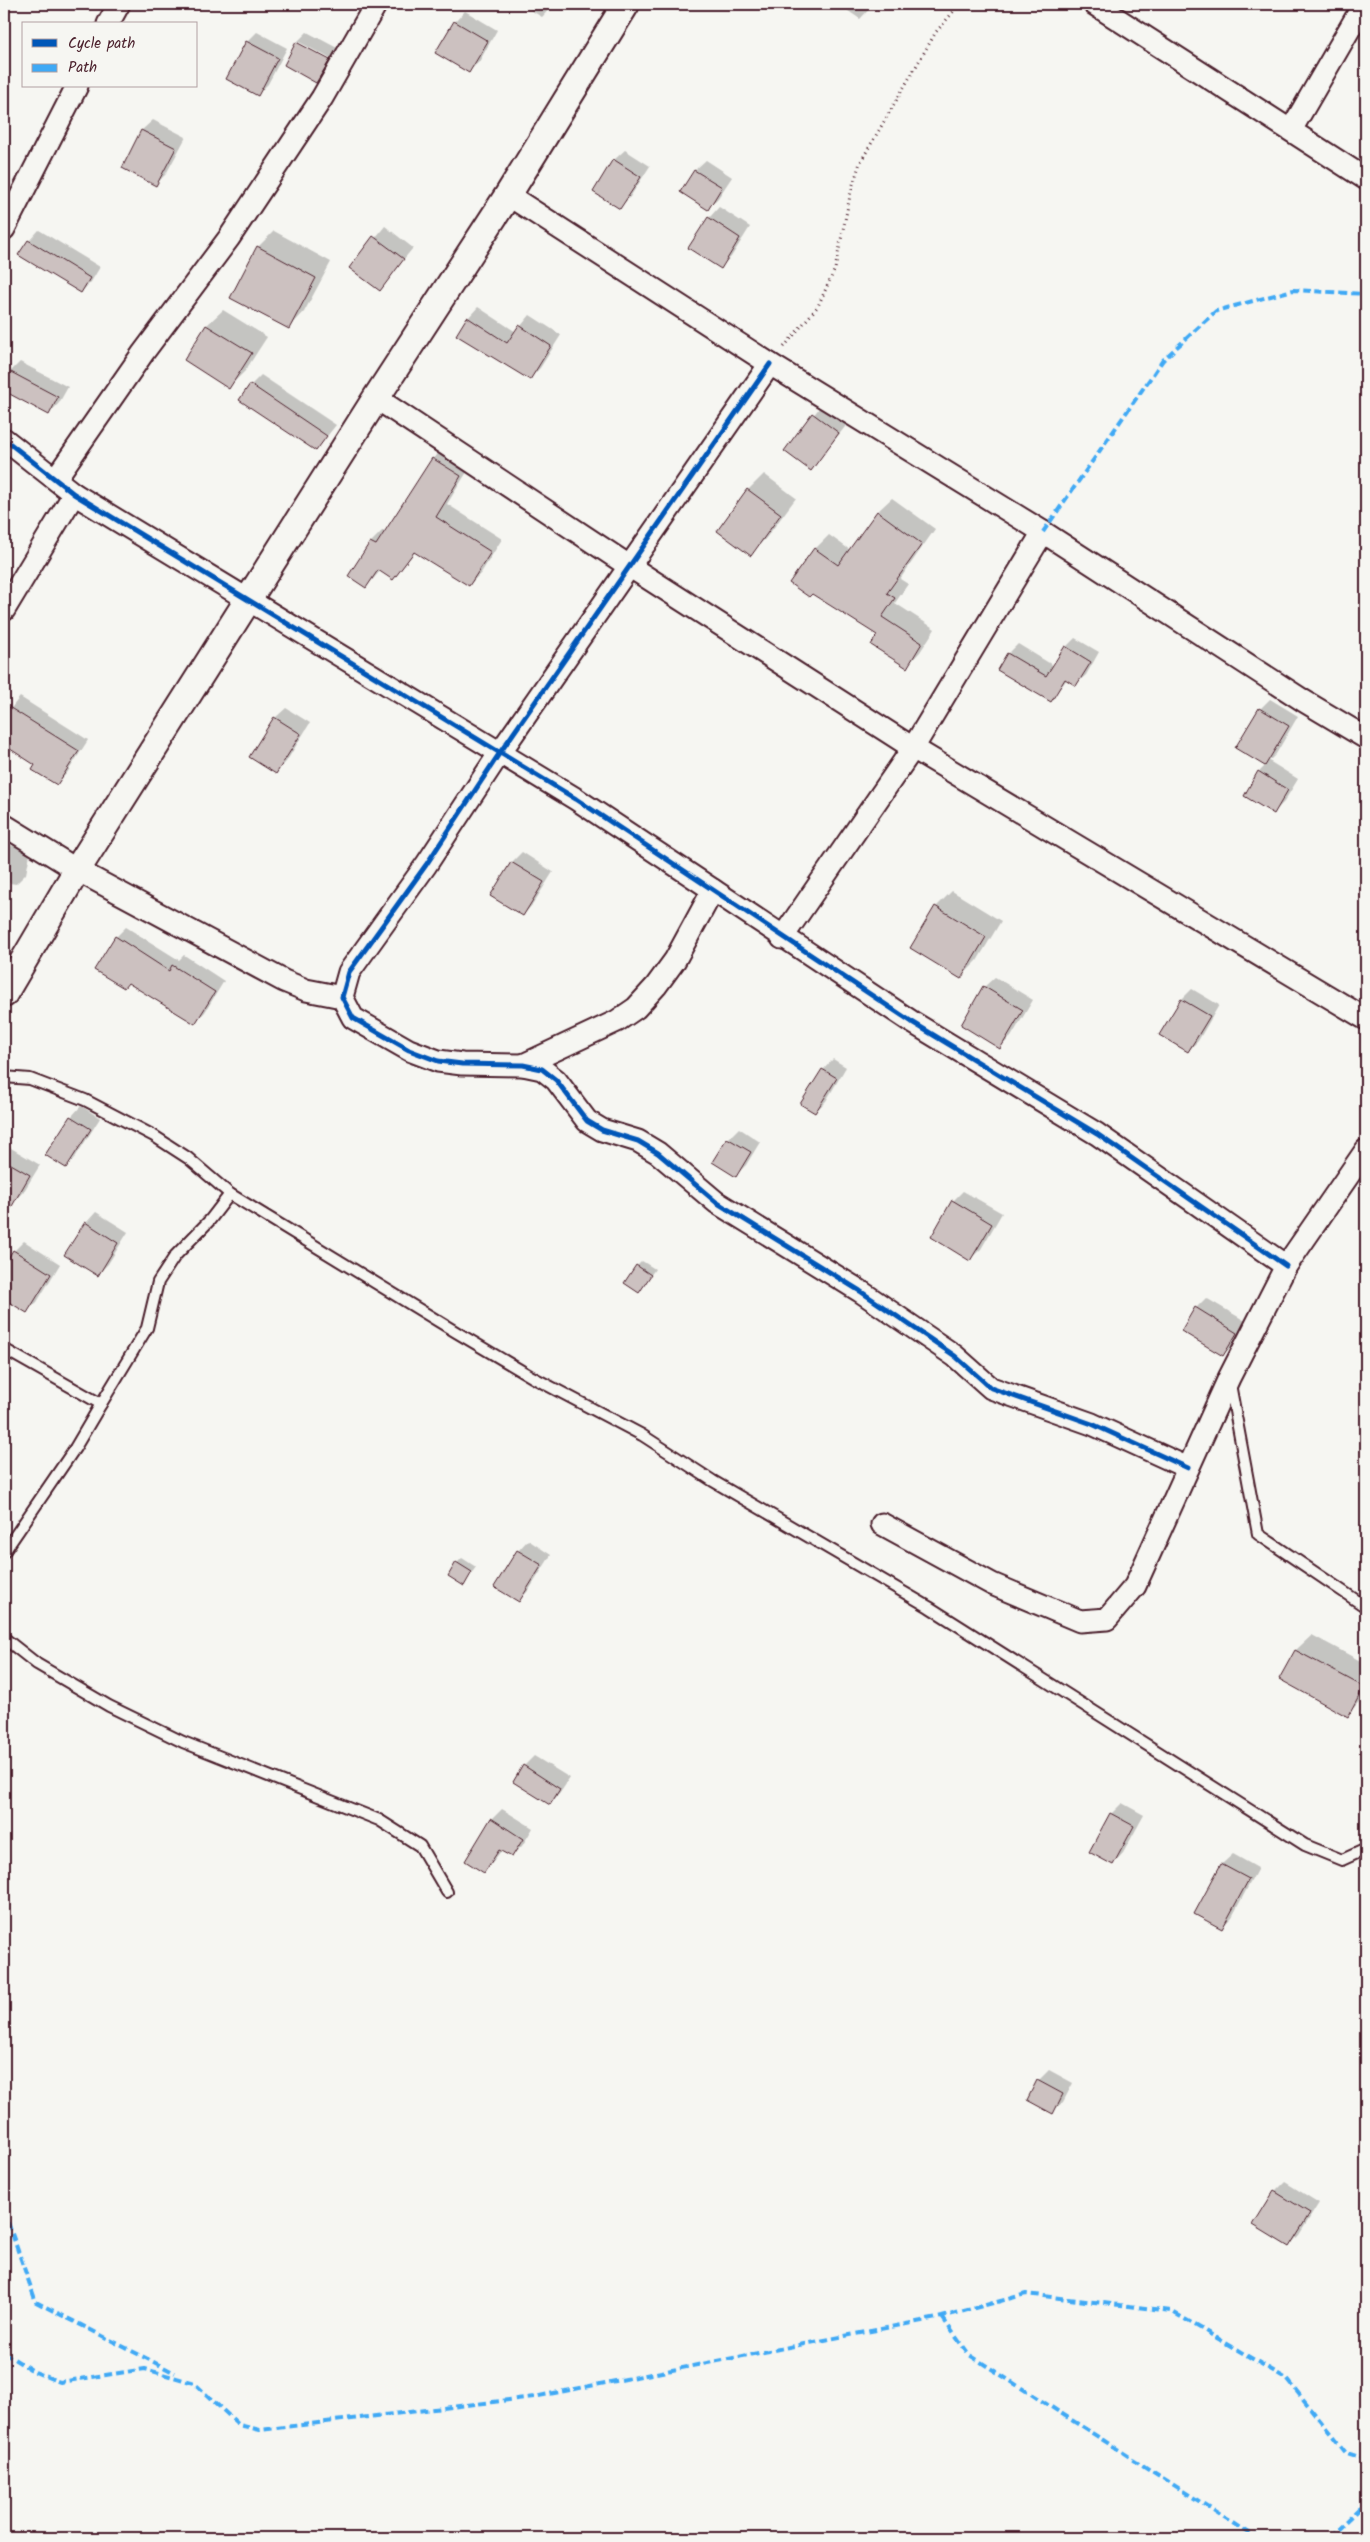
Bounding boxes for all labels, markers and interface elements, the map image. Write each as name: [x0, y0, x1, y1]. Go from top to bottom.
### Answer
legend: [22, 22, 198, 88]
text: Cycle path: [68, 32, 135, 56]
text: Path: [68, 56, 97, 80]

